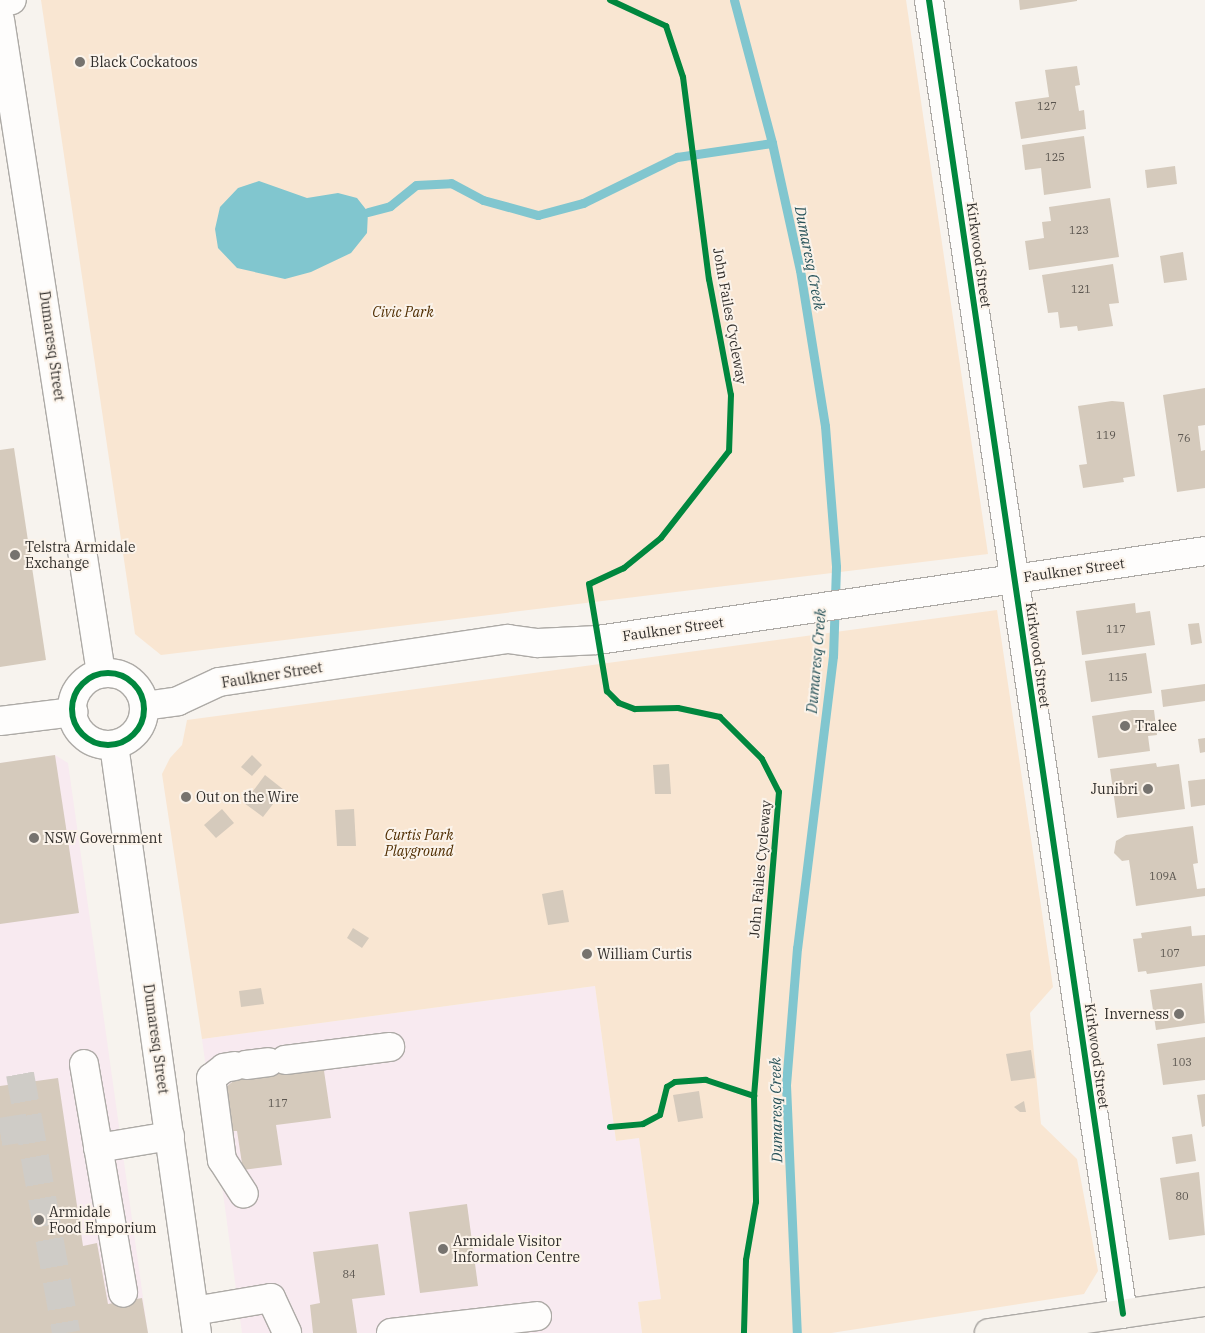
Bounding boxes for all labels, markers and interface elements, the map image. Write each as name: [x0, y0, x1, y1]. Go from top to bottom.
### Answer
place label: Black Cockatoos: [90, 54, 197, 70]
marker: Black Cockatoos: [74, 56, 86, 68]
house number: 127: [1037, 99, 1057, 113]
house number: 125: [1045, 150, 1065, 164]
street label: Kirkwood Street: [963, 201, 995, 309]
water label: Dumaresq Creek: [791, 205, 829, 311]
house number: 123: [1069, 223, 1089, 237]
street label: John Failes Cycleway: [710, 246, 750, 386]
house number: 121: [1071, 282, 1091, 296]
street label: Dumaresq Street: [36, 290, 68, 402]
park label: Civic Park: [372, 304, 434, 320]
house number: 119: [1096, 428, 1116, 442]
house number: 76: [1177, 431, 1191, 445]
place label: Telstra Armidale Exchange: [25, 539, 135, 572]
marker: Telstra Armidale Exchange: [9, 549, 21, 561]
street label: Faulkner Street: [1022, 555, 1126, 585]
street label: Kirkwood Street: [1022, 601, 1054, 709]
water label: Dumaresq Creek: [802, 608, 830, 714]
street label: Faulkner Street: [621, 614, 725, 644]
house number: 117: [1106, 622, 1126, 636]
street label: Faulkner Street: [220, 659, 324, 691]
house number: 115: [1108, 670, 1128, 684]
place label: Tralee: [1135, 718, 1177, 734]
marker: Tralee: [1119, 720, 1131, 732]
place label: Junibri: [1091, 781, 1138, 797]
marker: Junibri: [1142, 783, 1154, 795]
place label: Out on the Wire: [196, 789, 299, 805]
marker: Out on the Wire: [180, 791, 192, 803]
street label: John Failes Cycleway: [746, 799, 774, 939]
park label: Curtis Park Playground: [385, 827, 453, 860]
place label: NSW Government: [44, 830, 162, 846]
marker: NSW Government: [28, 832, 40, 844]
house number: 109A: [1149, 869, 1177, 883]
place label: William Curtis: [597, 946, 692, 962]
house number: 107: [1160, 946, 1180, 960]
marker: William Curtis: [581, 948, 593, 960]
street label: Dumaresq Street: [140, 983, 172, 1095]
street label: Kirkwood Street: [1081, 1002, 1113, 1110]
place label: Inverness: [1104, 1006, 1169, 1022]
marker: Inverness: [1173, 1008, 1185, 1020]
house number: 103: [1172, 1055, 1192, 1069]
water label: Dumaresq Creek: [766, 1057, 786, 1163]
house number: 117: [268, 1096, 288, 1110]
house number: 80: [1175, 1189, 1189, 1203]
place label: Armidale Food Emporium: [49, 1204, 157, 1236]
marker: Armidale Food Emporium: [33, 1214, 45, 1226]
place label: Armidale Visitor Information Centre: [453, 1233, 580, 1266]
marker: Armidale Visitor Information Centre: [437, 1243, 449, 1255]
house number: 84: [342, 1267, 356, 1281]

